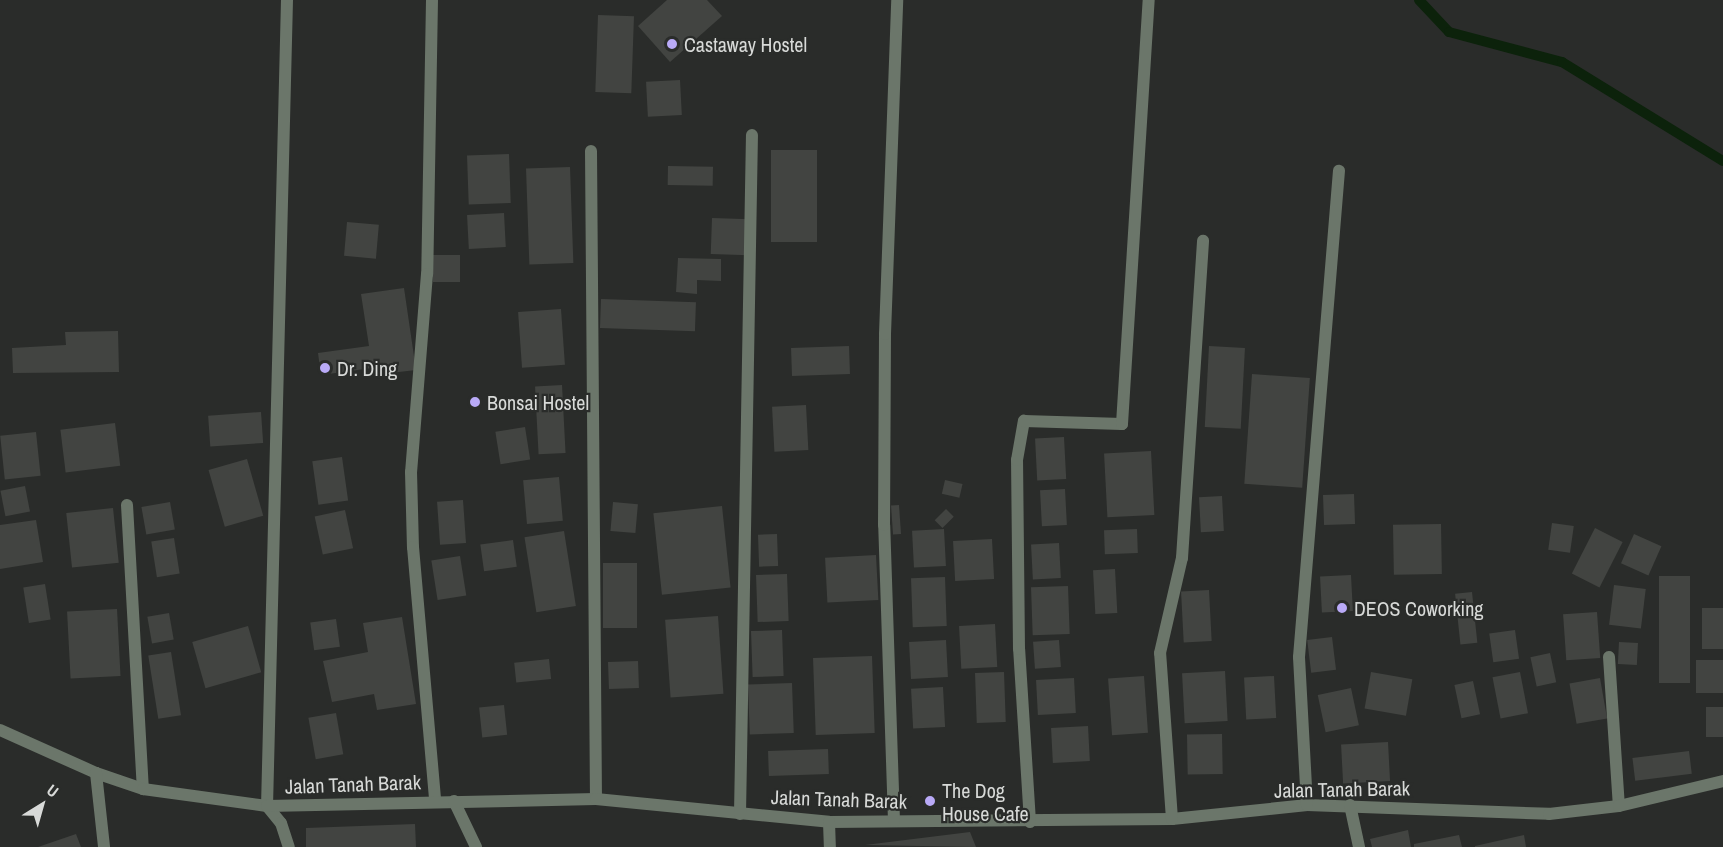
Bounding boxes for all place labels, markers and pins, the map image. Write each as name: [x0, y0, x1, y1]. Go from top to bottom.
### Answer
place label: Castaway Hostel: [684, 32, 807, 56]
marker: Castaway Hostel: [665, 37, 679, 51]
place label: Dr. Ding: [337, 356, 397, 380]
marker: Dr. Ding: [318, 361, 332, 375]
place label: Bonsai Hostel: [487, 390, 589, 414]
marker: Bonsai Hostel: [468, 395, 482, 409]
place label: DEOS Coworking: [1354, 596, 1483, 620]
marker: DEOS Coworking: [1335, 601, 1349, 615]
place label: The Dog House Cafe: [942, 778, 1029, 825]
marker: The Dog House Cafe: [923, 794, 937, 808]

